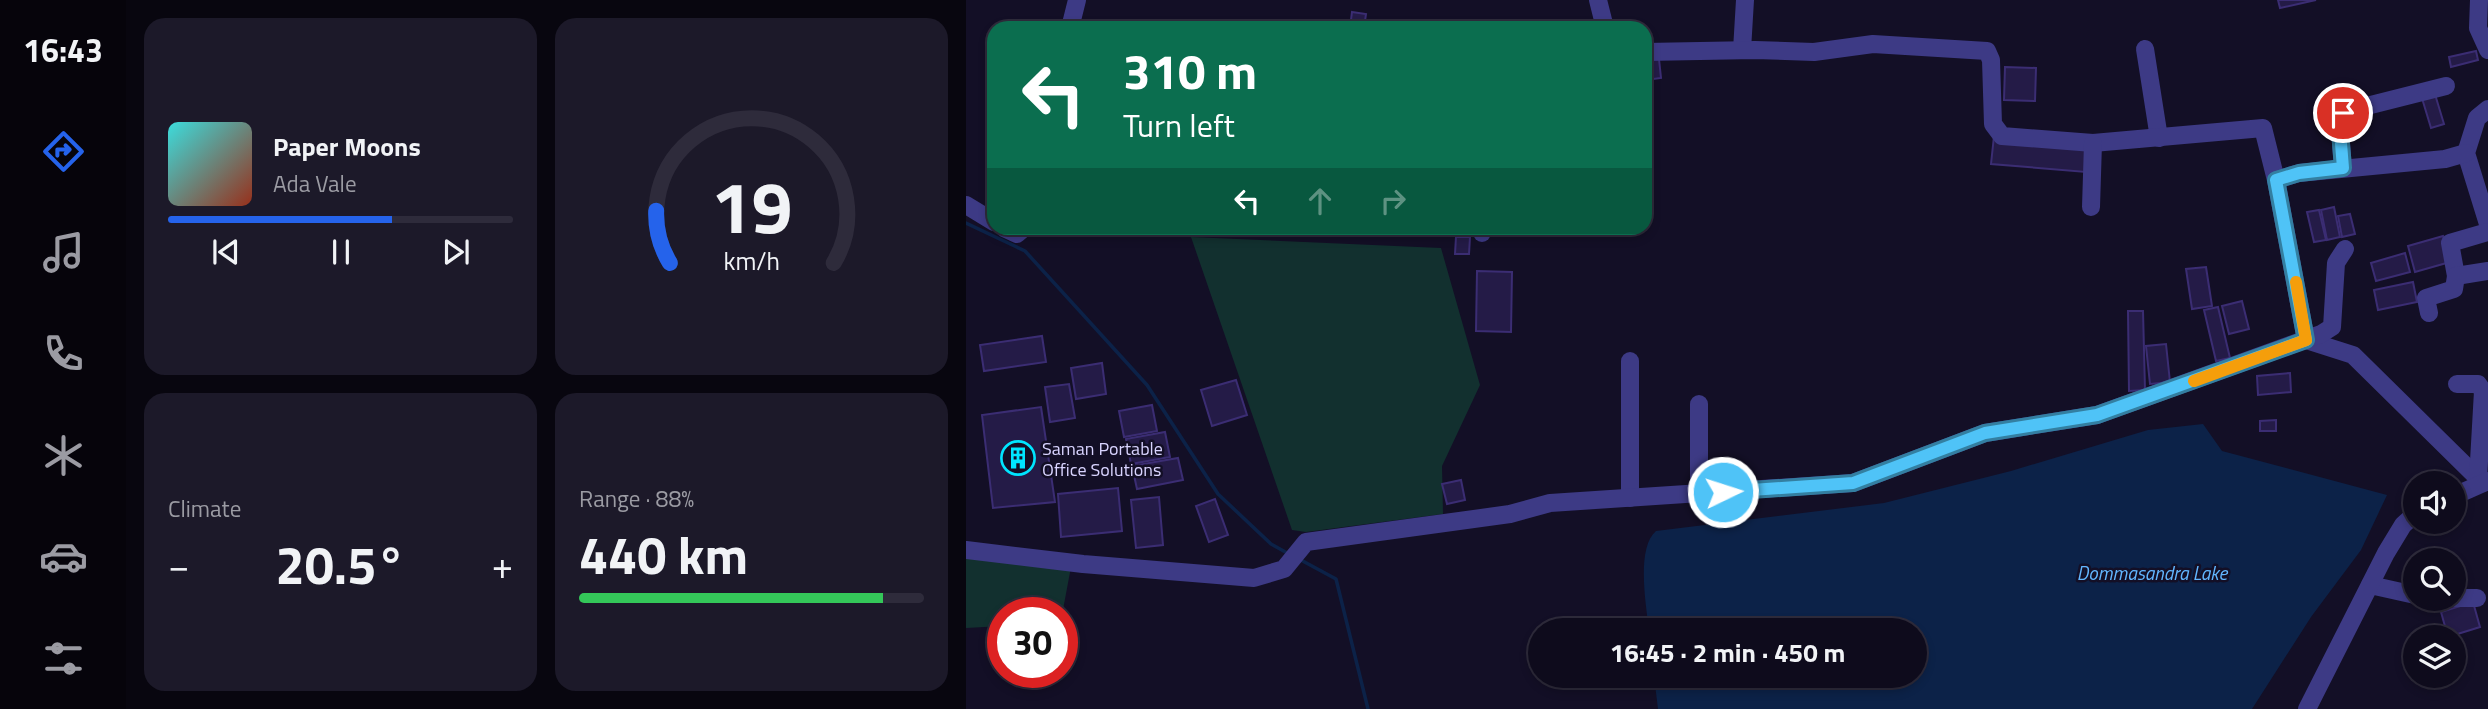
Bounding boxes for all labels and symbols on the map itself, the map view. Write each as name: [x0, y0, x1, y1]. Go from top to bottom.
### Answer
pin: [2313, 83, 2373, 143]
place label: Saman Portable Office Solutions: [1042, 435, 1163, 483]
building icon: Saman Portable Office Solutions: [999, 439, 1037, 477]
position arrow: [1686, 455, 1760, 529]
water label: Dommasandra Lake: [2077, 558, 2228, 587]
speed limit sign: 30: [987, 597, 1078, 688]

